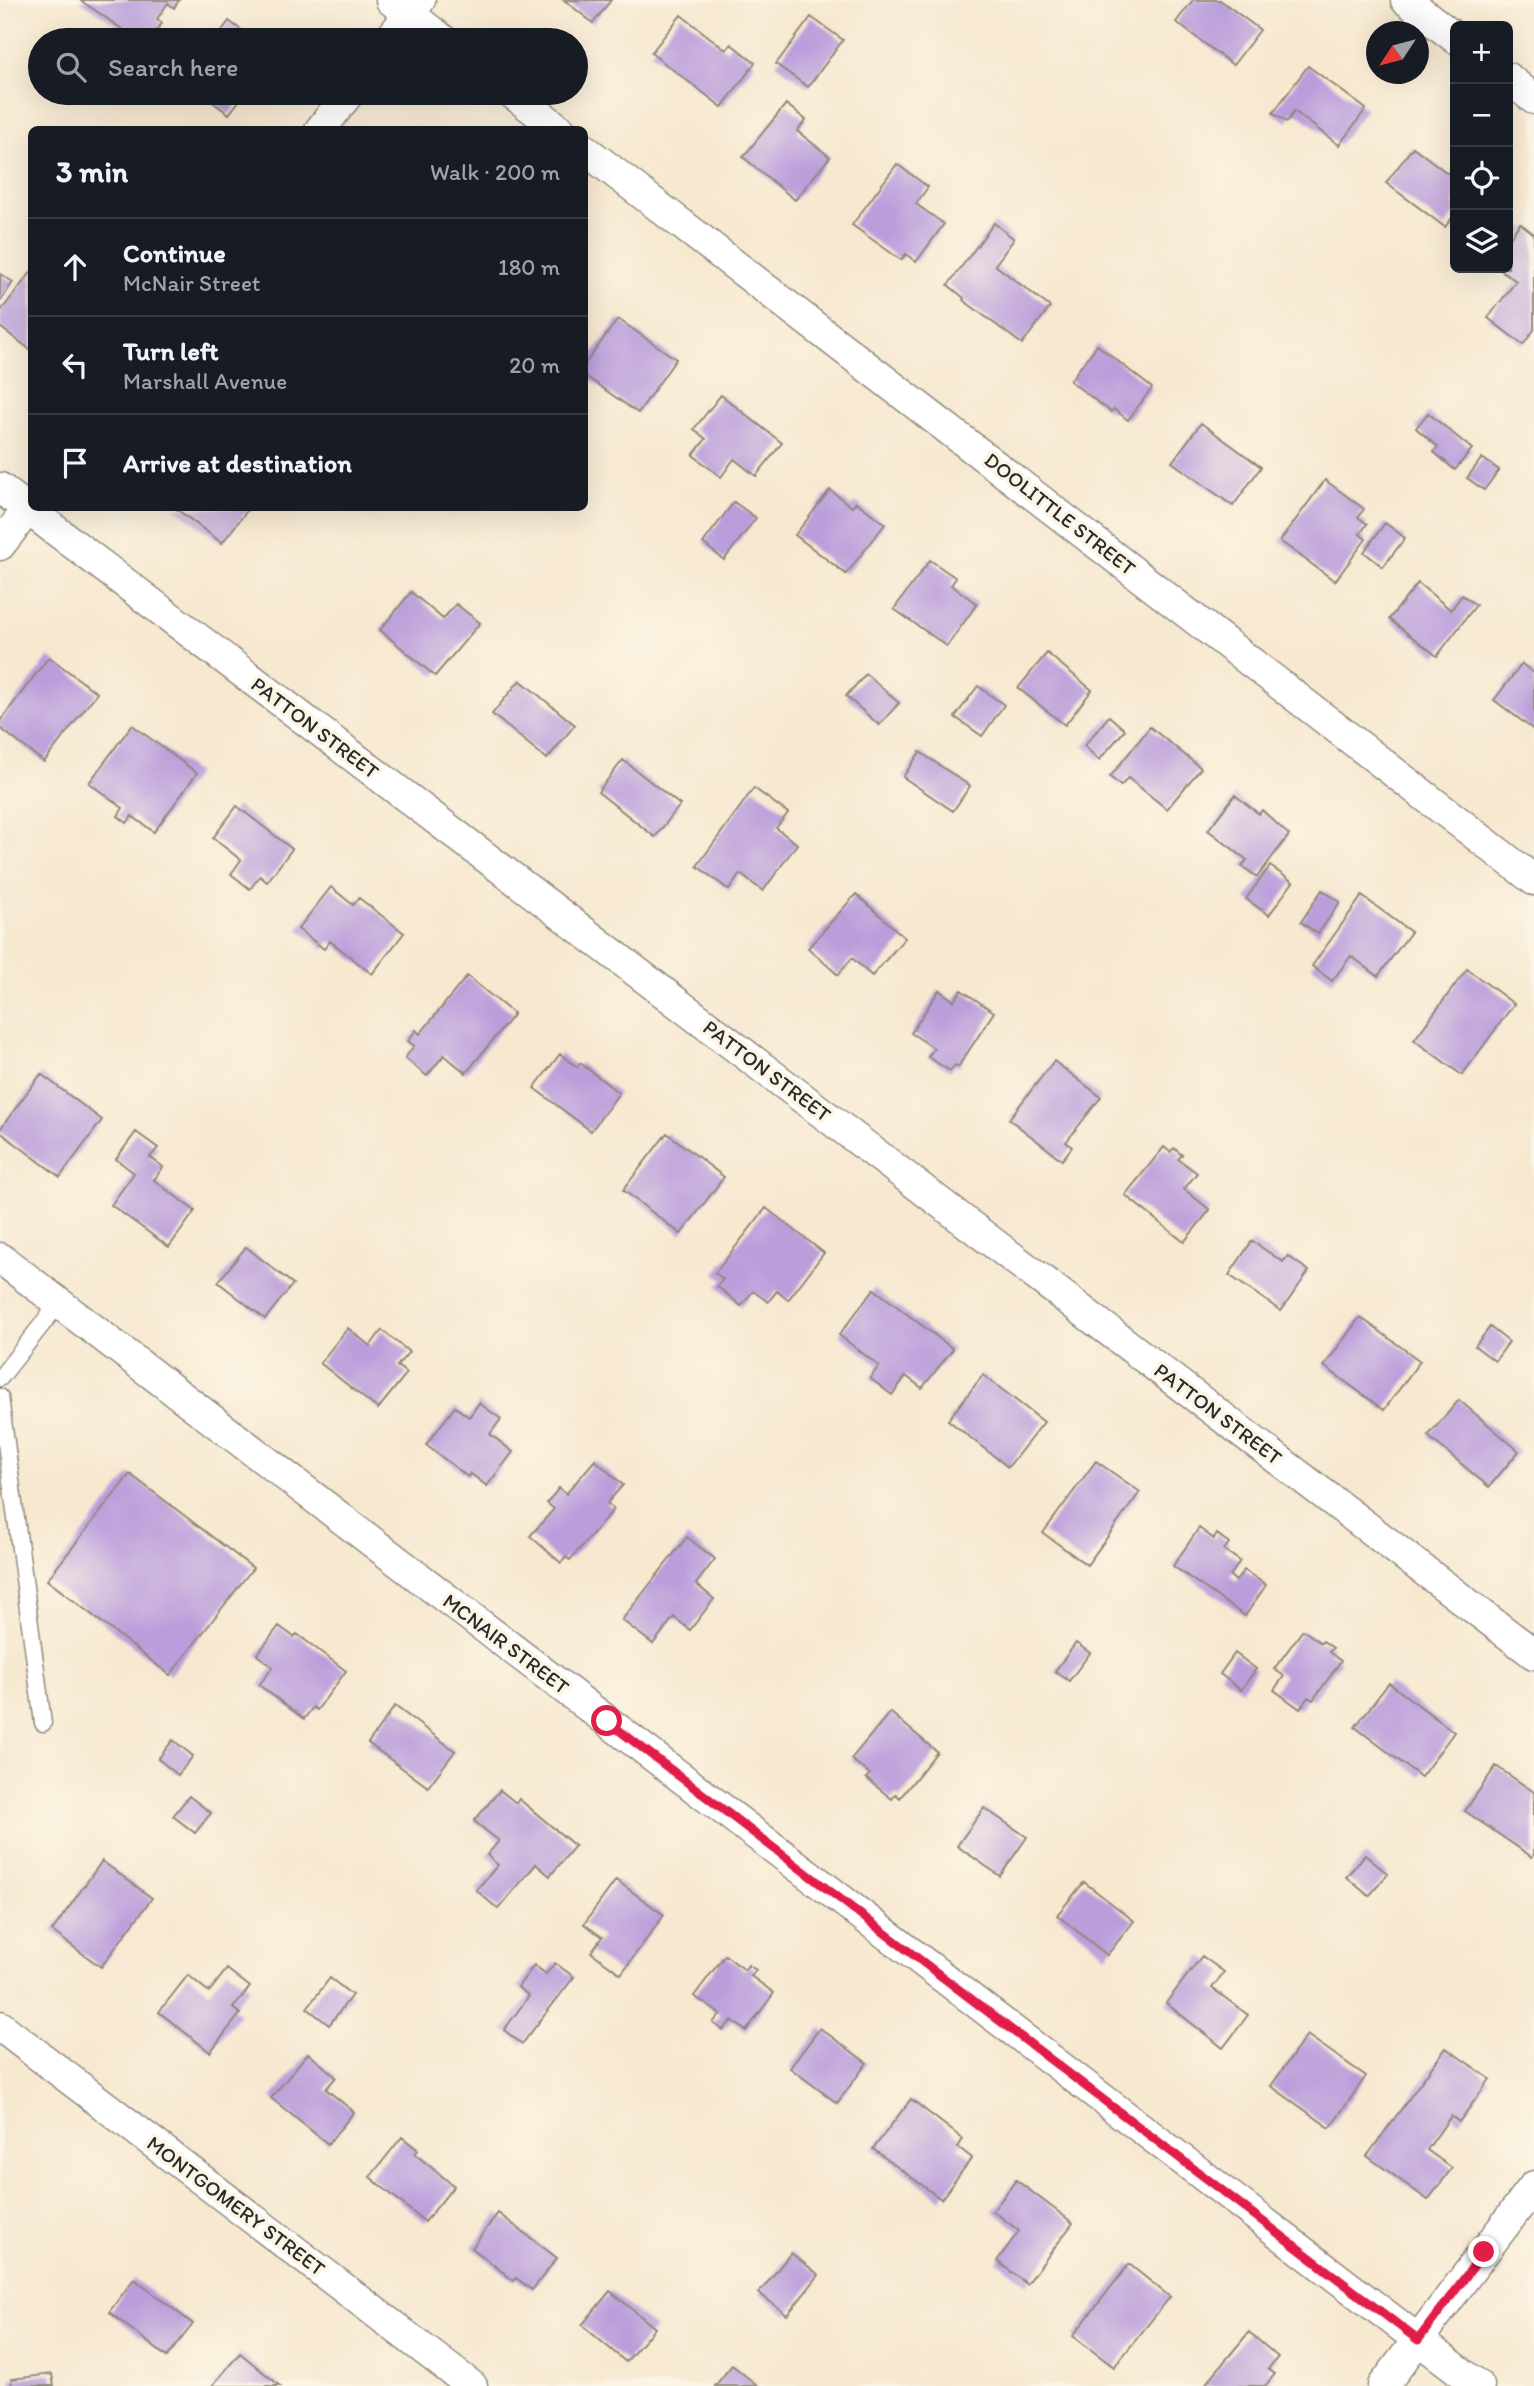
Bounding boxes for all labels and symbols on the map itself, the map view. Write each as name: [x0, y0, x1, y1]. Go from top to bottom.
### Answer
north arrow: [1366, 21, 1429, 84]
street label: DOOLITTLE STREET: [980, 447, 1141, 581]
street label: PATTON STREET: [246, 671, 384, 784]
street label: PATTON STREET: [698, 1014, 836, 1127]
street label: PATTON STREET: [1149, 1357, 1287, 1470]
street label: MCNAIR STREET: [438, 1588, 575, 1699]
route start: [591, 1705, 622, 1736]
street label: MONTGOMERY STREET: [142, 2130, 331, 2281]
route end: [1468, 2236, 1499, 2267]

